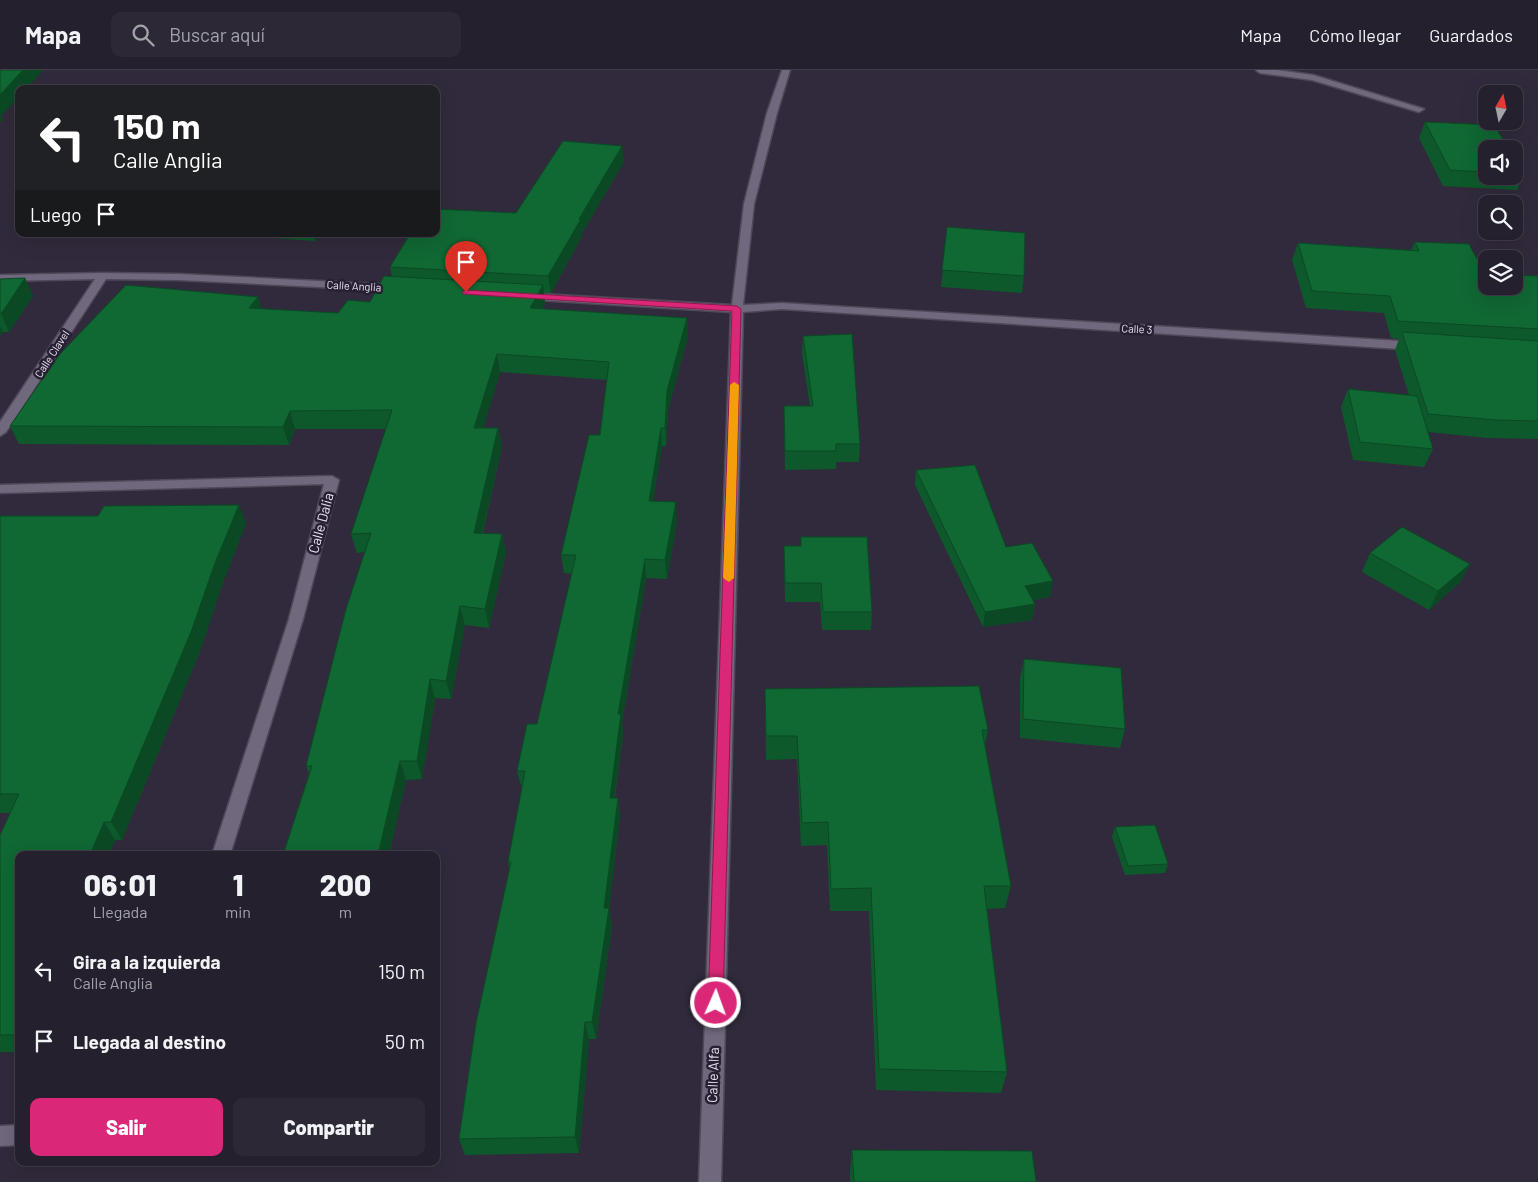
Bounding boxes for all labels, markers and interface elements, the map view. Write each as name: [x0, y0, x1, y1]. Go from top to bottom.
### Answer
search box: [111, 12, 461, 57]
text: Mapa: [25, 20, 81, 49]
icon: search: [129, 21, 157, 49]
text: Buscar aquí: [169, 23, 265, 46]
text: Mapa: [1240, 24, 1281, 46]
text: Cómo llegar: [1309, 24, 1401, 46]
text: Guardados: [1429, 24, 1513, 46]
north arrow: [1478, 85, 1522, 130]
map controls: [1478, 85, 1523, 295]
text: 150 m: [113, 104, 200, 146]
icon: left: [30, 105, 95, 170]
button: sound: [1478, 140, 1523, 185]
text: Calle Anglia: [113, 146, 223, 172]
button: search: [1478, 195, 1523, 240]
icon: arrive: [92, 200, 120, 228]
text: Luego: [30, 203, 82, 226]
pin: [445, 241, 487, 292]
icon: arrive: [452, 248, 480, 276]
button: layers: [1478, 250, 1523, 295]
street label: Calle Anglia: [326, 278, 382, 293]
street label: Calle 3: [1121, 321, 1153, 336]
street label: Calle Clavel: [32, 328, 72, 380]
street label: Calle Dalia: [304, 491, 337, 555]
text: 06:01: [84, 866, 156, 902]
text: 1: [233, 866, 243, 902]
text: 200: [320, 866, 371, 902]
text: Llegada: [93, 902, 147, 921]
text: min: [225, 902, 251, 921]
text: m: [339, 902, 352, 921]
text: Gira a la izquierda: [73, 950, 221, 973]
icon: left: [30, 957, 58, 985]
text: 150 m: [378, 960, 425, 983]
text: Calle Anglia: [73, 973, 153, 992]
position arrow: [689, 976, 741, 1028]
icon: arrive: [30, 1027, 58, 1055]
text: Llegada al destino: [73, 1030, 226, 1053]
text: 50 m: [385, 1030, 425, 1053]
street label: Calle Alfa: [703, 1047, 722, 1103]
button: Salir: [30, 1098, 223, 1156]
button: Compartir: [233, 1098, 425, 1156]

